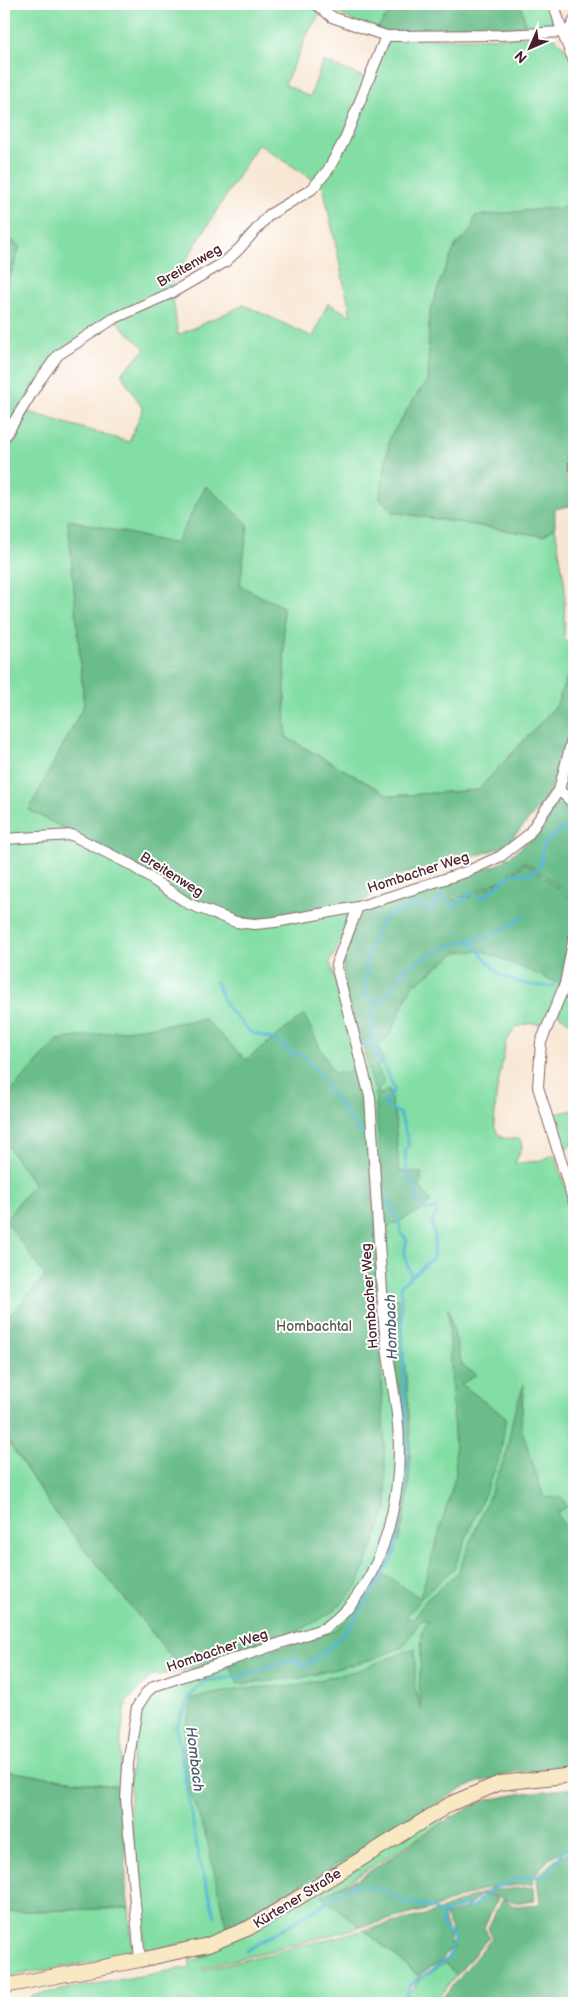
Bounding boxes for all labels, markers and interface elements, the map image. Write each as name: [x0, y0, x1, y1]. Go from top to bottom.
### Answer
north arrow: [506, 22, 556, 72]
text: N: [511, 47, 531, 67]
street label: Breitenweg: [154, 240, 225, 291]
street label: Breitenweg: [137, 848, 207, 901]
street label: Hombacher Weg: [365, 848, 471, 897]
street label: Hombacher Weg: [357, 1243, 382, 1349]
water label: Hombach: [381, 1294, 402, 1360]
park label: Hombachtal: [276, 1318, 352, 1335]
street label: Hombacher Weg: [164, 1625, 270, 1676]
water label: Hombach: [181, 1725, 208, 1793]
street label: Kürtener Straße: [250, 1865, 344, 1932]

